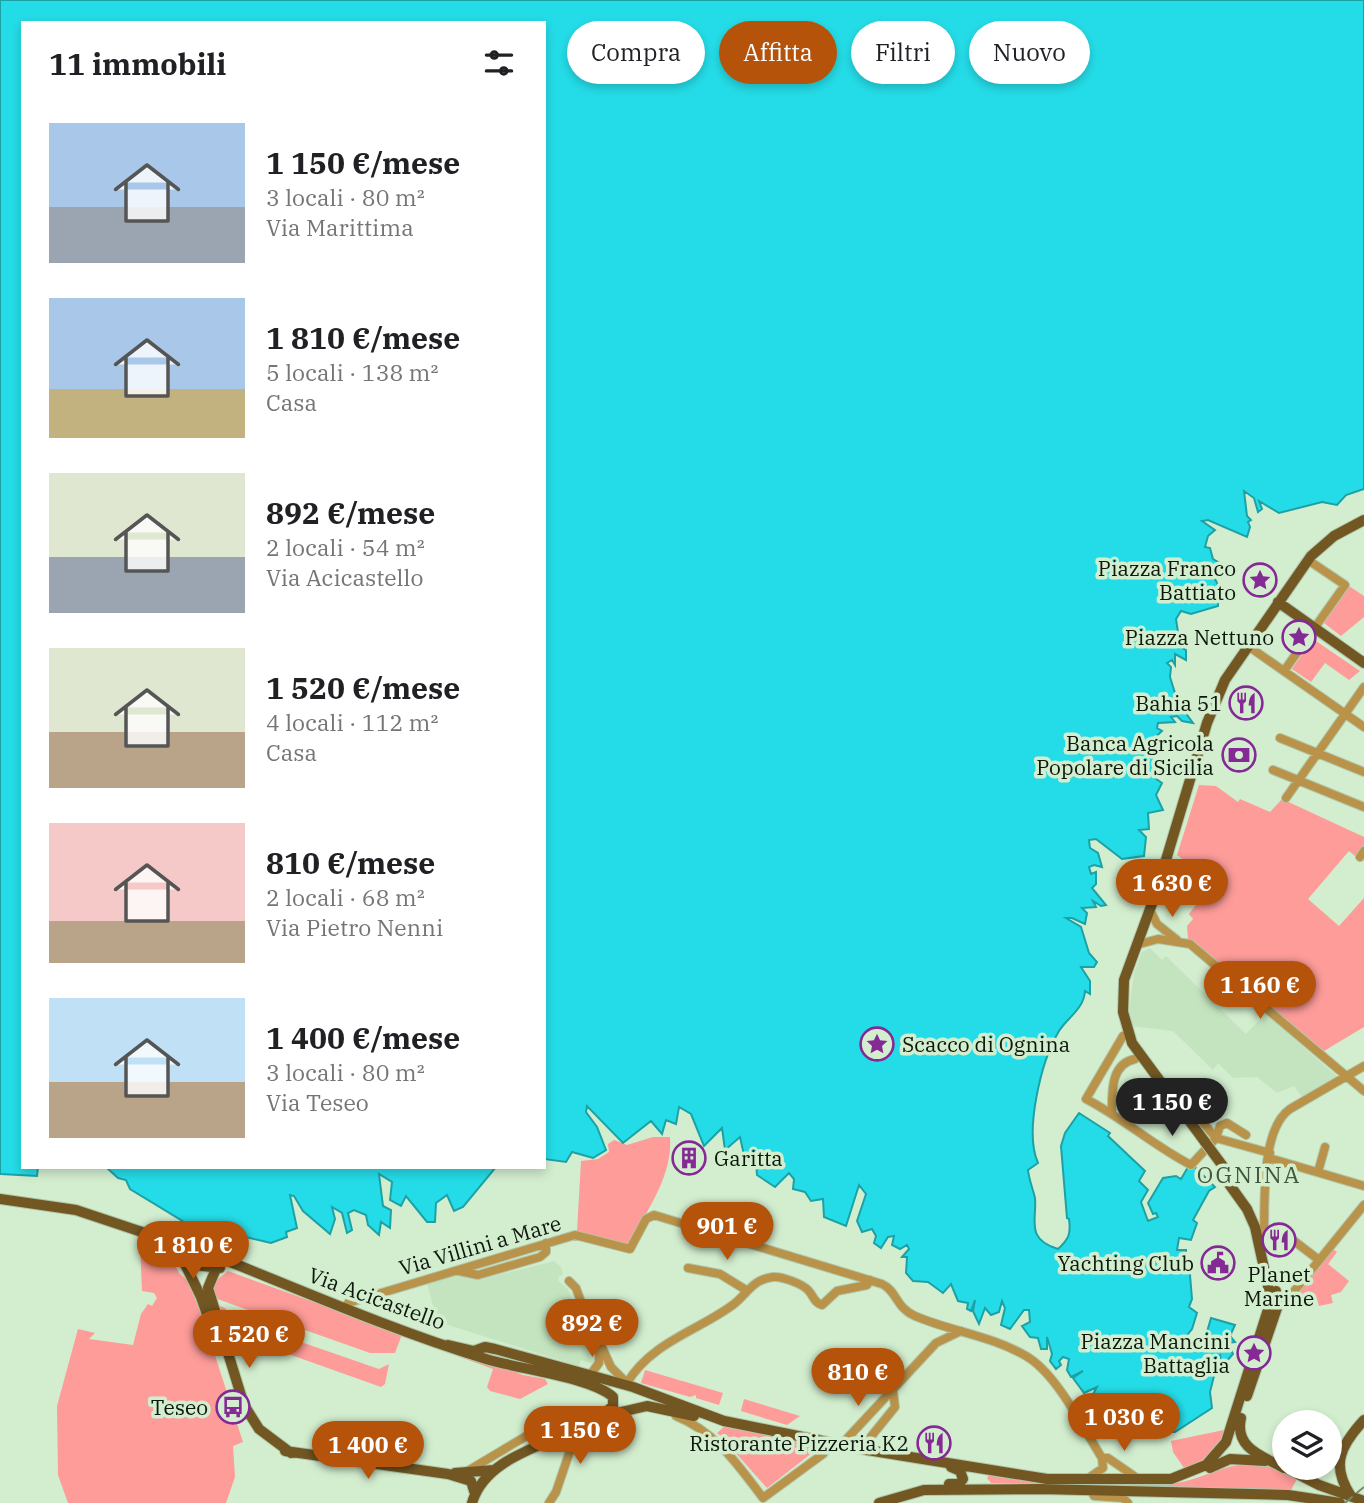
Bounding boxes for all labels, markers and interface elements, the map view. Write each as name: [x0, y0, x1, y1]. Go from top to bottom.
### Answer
chip: Compra: [567, 21, 705, 84]
chip: Affitta: [719, 21, 837, 84]
chip: Filtri: [851, 21, 955, 84]
chip: Nuovo: [969, 21, 1090, 84]
text: 11 immobili: [49, 44, 226, 83]
icon: filters: [480, 44, 518, 82]
text: 1 150 €/mese: [266, 143, 460, 182]
icon: home: [105, 151, 189, 235]
text: 3 locali · 80 m²: [266, 182, 425, 212]
text: Via Marittima: [266, 212, 414, 242]
text: 1 810 €/mese: [266, 318, 460, 357]
icon: home: [105, 326, 189, 410]
text: 5 locali · 138 m²: [266, 357, 438, 387]
text: Casa: [266, 387, 317, 417]
text: 892 €/mese: [266, 493, 435, 532]
icon: home: [105, 501, 189, 585]
text: 2 locali · 54 m²: [266, 532, 425, 562]
place label: Piazza Franco Battiato: [1098, 554, 1236, 606]
place icon: Piazza Franco Battiato: [1241, 561, 1279, 599]
text: Via Acicastello: [266, 562, 423, 592]
place icon: Piazza Nettuno: [1280, 618, 1318, 656]
place label: Piazza Nettuno: [1125, 623, 1274, 651]
text: 1 520 €/mese: [266, 668, 460, 707]
icon: home: [105, 676, 189, 760]
restaurant icon: Bahia 51: [1227, 684, 1265, 722]
place label: Bahia 51: [1135, 689, 1222, 717]
text: 4 locali · 112 m²: [266, 707, 438, 737]
place label: Banca Agricola Popolare di Sicilia: [1036, 729, 1214, 781]
bank icon: Banca Agricola Popolare di Sicilia: [1220, 736, 1258, 774]
text: Casa: [266, 737, 317, 767]
text: 810 €/mese: [266, 843, 435, 882]
icon: home: [105, 851, 189, 935]
pin: 1 630 €: [1107, 860, 1237, 919]
text: 1 630 €: [1132, 867, 1212, 897]
text: 2 locali · 68 m²: [266, 882, 425, 912]
text: Via Pietro Nenni: [266, 912, 443, 942]
pin: 1 160 €: [1195, 962, 1325, 1021]
text: 1 160 €: [1220, 969, 1300, 999]
text: 1 400 €/mese: [266, 1018, 460, 1057]
place icon: Scacco di Ognina: [858, 1025, 896, 1063]
icon: home: [105, 1026, 189, 1110]
place label: Scacco di Ognina: [902, 1030, 1070, 1058]
text: 3 locali · 80 m²: [266, 1057, 425, 1087]
pin: 1 150 €: [1107, 1078, 1237, 1138]
text: 1 150 €: [1132, 1086, 1212, 1116]
text: Via Teseo: [266, 1087, 369, 1117]
building icon: Garitta: [670, 1139, 708, 1177]
place label: Garitta: [714, 1144, 783, 1172]
district label: OGNINA: [1197, 1159, 1301, 1189]
pin: 901 €: [678, 1202, 776, 1262]
street label: Via Villini a Mare: [396, 1208, 564, 1282]
text: 901 €: [696, 1210, 758, 1240]
restaurant icon: Planet Marine: [1260, 1221, 1298, 1259]
pin: 1 810 €: [128, 1222, 258, 1281]
text: 1 810 €: [153, 1229, 233, 1259]
public building icon: Yachting Club: [1199, 1244, 1237, 1282]
place label: Yachting Club: [1058, 1249, 1194, 1277]
street label: Via Acicastello: [305, 1260, 449, 1336]
place label: Planet Marine: [1244, 1260, 1314, 1312]
pin: 892 €: [543, 1300, 641, 1359]
text: 892 €: [561, 1307, 623, 1337]
pin: 1 520 €: [184, 1310, 314, 1370]
text: 1 520 €: [209, 1318, 289, 1348]
place label: Piazza Mancini Battaglia: [1080, 1327, 1230, 1379]
place icon: Piazza Mancini Battaglia: [1235, 1334, 1273, 1372]
pin: 810 €: [809, 1348, 907, 1408]
text: 810 €: [827, 1356, 889, 1386]
bus stop icon: Teseo: [214, 1388, 252, 1426]
place label: Teseo: [151, 1393, 208, 1421]
pin: 1 030 €: [1059, 1394, 1189, 1453]
text: 1 030 €: [1084, 1401, 1164, 1431]
pin: 1 150 €: [515, 1406, 645, 1466]
map controls: [1272, 1410, 1342, 1480]
button: layers: [1272, 1410, 1342, 1480]
text: 1 150 €: [540, 1414, 620, 1444]
pin: 1 400 €: [303, 1422, 433, 1481]
restaurant icon: Ristorante Pizzeria K2: [915, 1424, 953, 1462]
text: 1 400 €: [328, 1429, 408, 1459]
place label: Ristorante Pizzeria K2: [689, 1429, 909, 1457]

